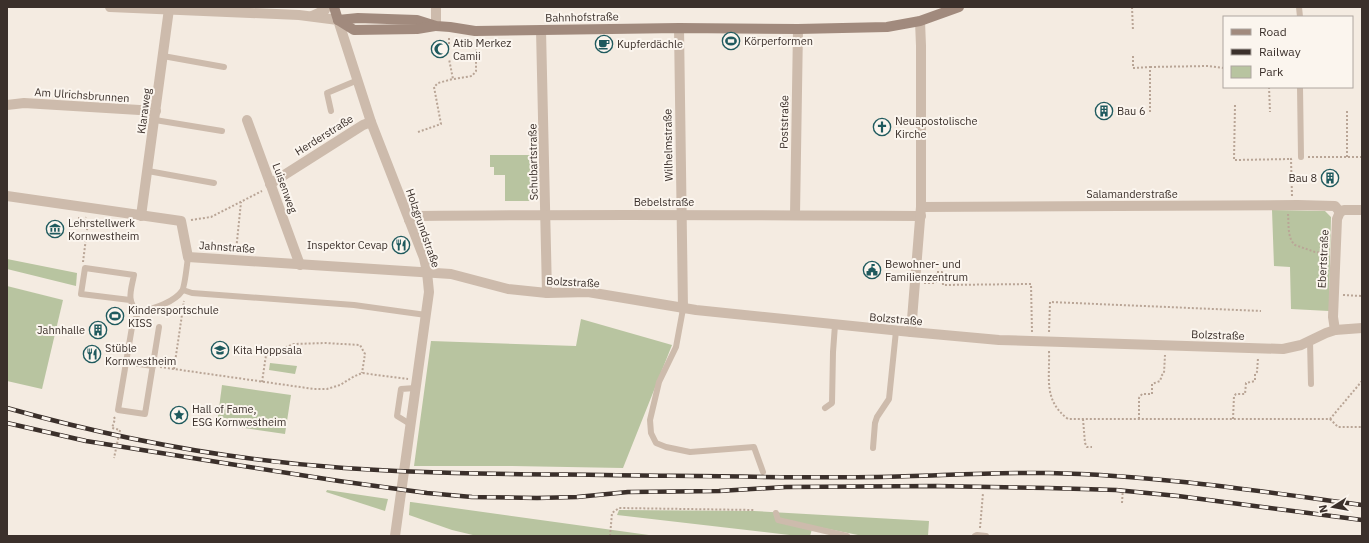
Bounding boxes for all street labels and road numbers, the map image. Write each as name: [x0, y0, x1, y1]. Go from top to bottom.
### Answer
street label: Bahnhofstraße: [545, 9, 619, 25]
street label: Am Ulrichsbrunnen: [34, 85, 130, 105]
street label: Klaraweg: [134, 87, 154, 135]
street label: Poststraße: [777, 95, 791, 149]
street label: Wilhelmstraße: [660, 109, 676, 181]
street label: Herderstraße: [292, 111, 356, 159]
street label: Schubartstraße: [525, 124, 541, 200]
street label: Luisenweg: [269, 161, 301, 215]
street label: Holzgrundstraße: [403, 187, 443, 269]
street label: Salamanderstraße: [1086, 187, 1178, 201]
street label: Bebelstraße: [634, 195, 694, 209]
street label: Ebertstraße: [1314, 229, 1332, 289]
street label: Jahnstraße: [199, 238, 255, 256]
street label: Bolzstraße: [546, 274, 600, 290]
street label: Bolzstraße: [869, 310, 923, 328]
street label: Bolzstraße: [1191, 327, 1245, 343]

